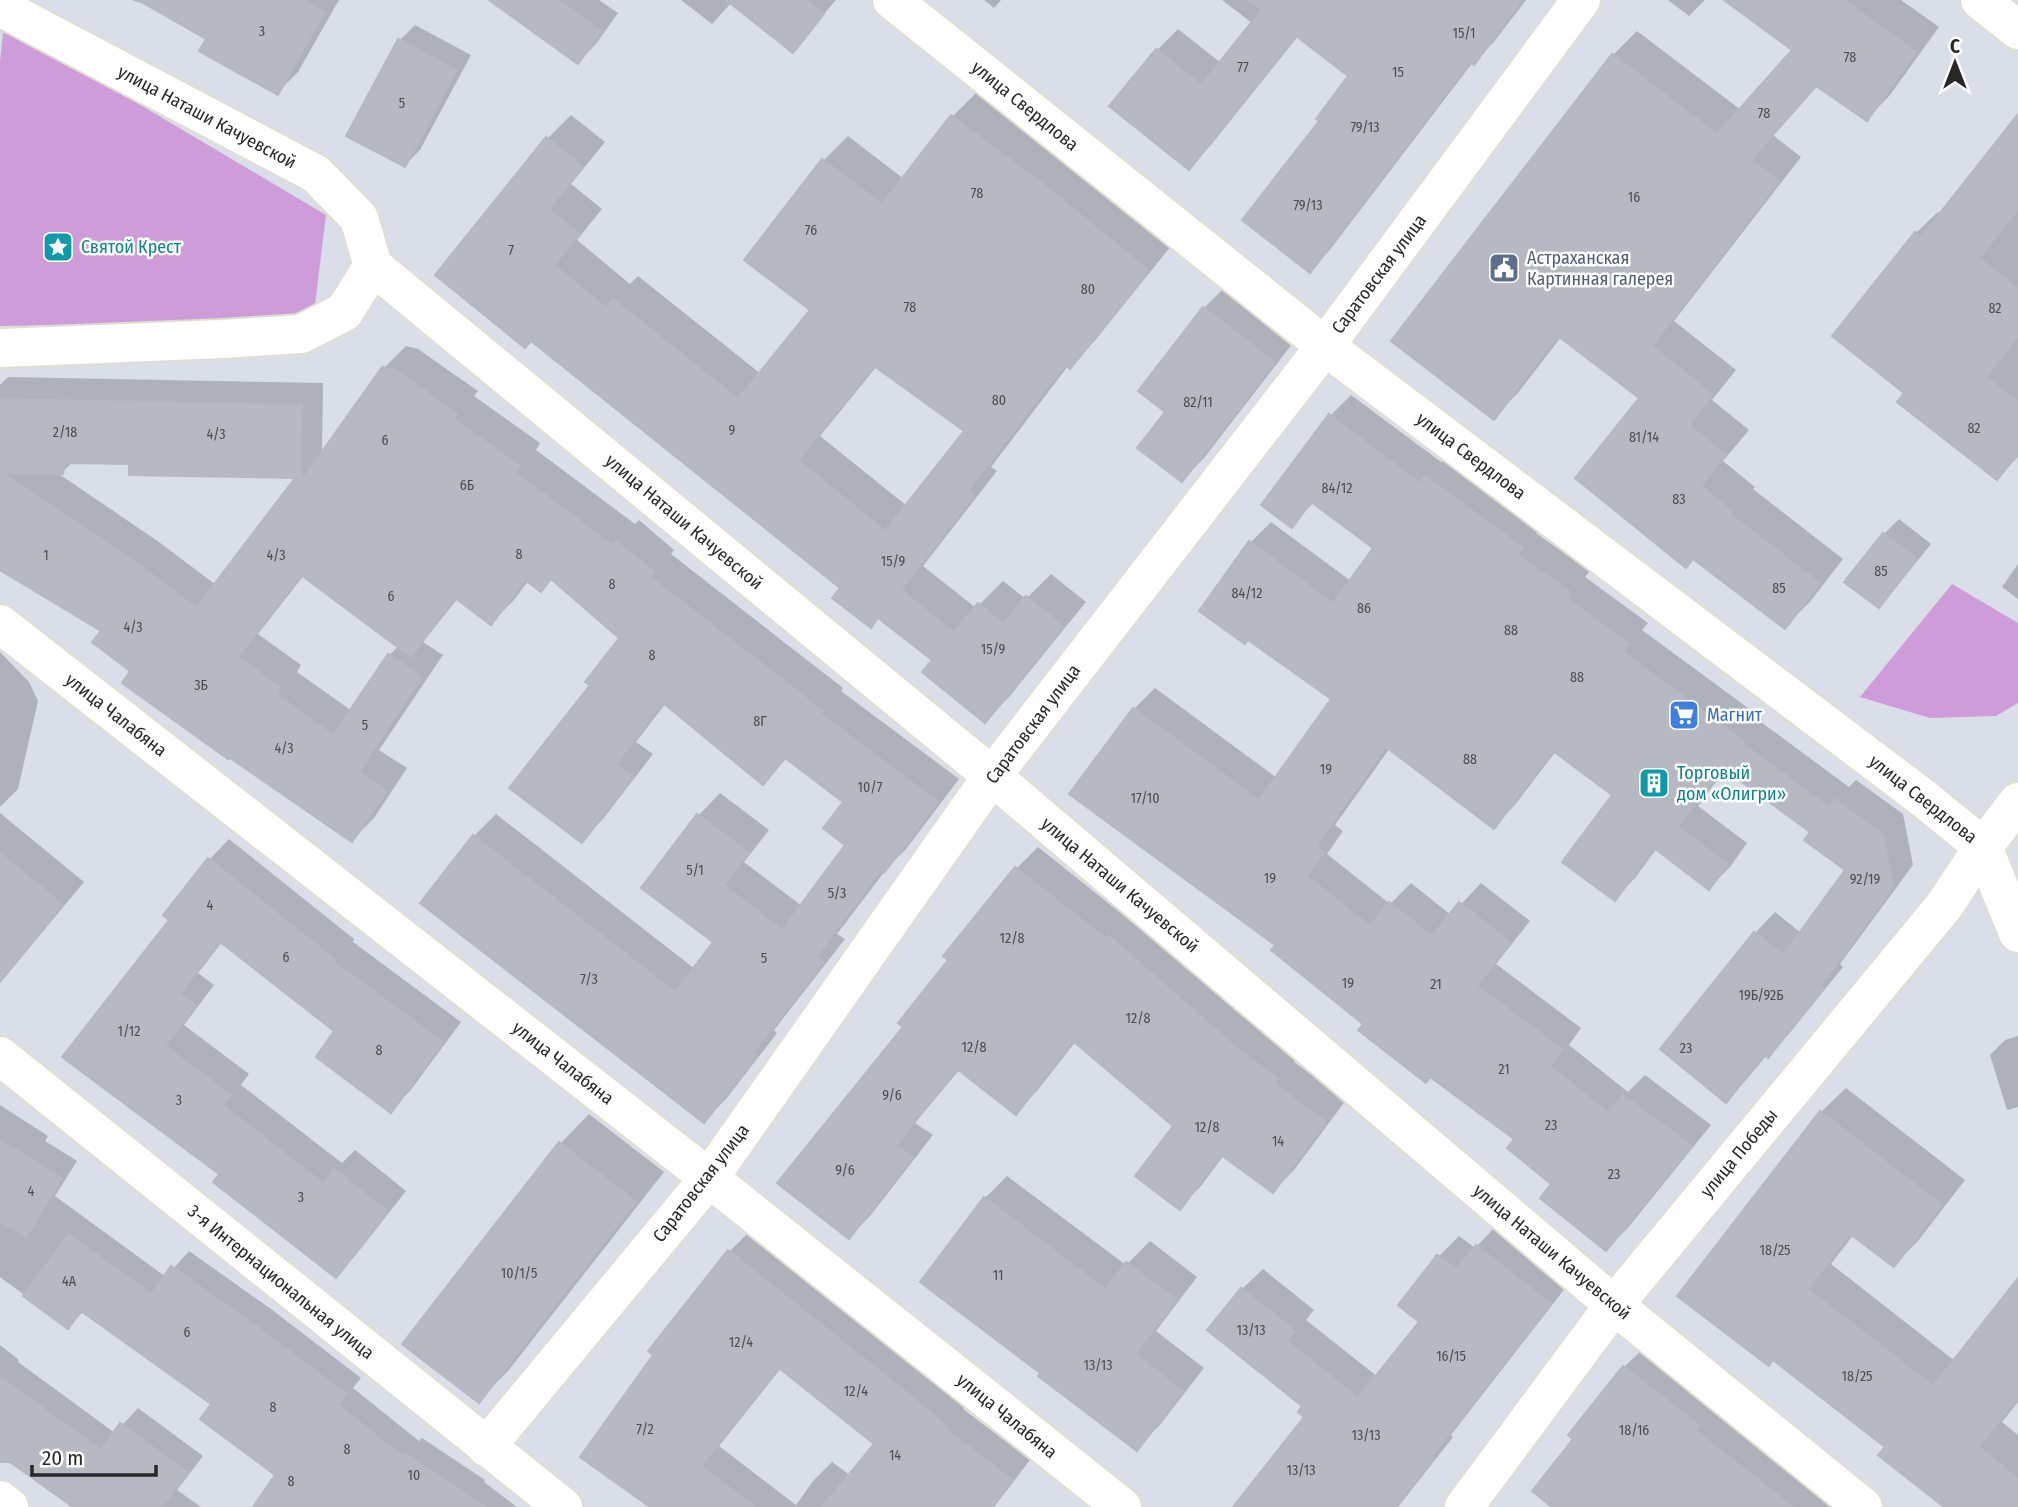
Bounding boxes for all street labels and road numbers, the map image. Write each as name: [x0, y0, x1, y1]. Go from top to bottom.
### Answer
street label: улица Свердлова: [967, 56, 1083, 156]
street label: улица Наташи Качуевской: [114, 61, 300, 173]
street label: Саратовская улица: [1327, 210, 1431, 338]
street label: улица Свердлова: [1412, 408, 1530, 504]
street label: улица Наташи Качуевской: [601, 450, 767, 594]
street label: Саратовская улица: [981, 660, 1085, 788]
street label: улица Чалабяна: [61, 669, 171, 762]
street label: улица Свердлова: [1865, 750, 1982, 848]
street label: улица Наташи Качуевской: [1037, 813, 1203, 957]
street label: улица Чалабяна: [508, 1017, 618, 1110]
street label: улица Победы: [1696, 1104, 1782, 1202]
street label: Саратовская улица: [648, 1119, 754, 1246]
street label: улица Наташи Качуевской: [1469, 1180, 1635, 1324]
street label: 3-я Интернациональная улица: [183, 1200, 379, 1364]
street label: улица Чалабяна: [952, 1369, 1062, 1463]

